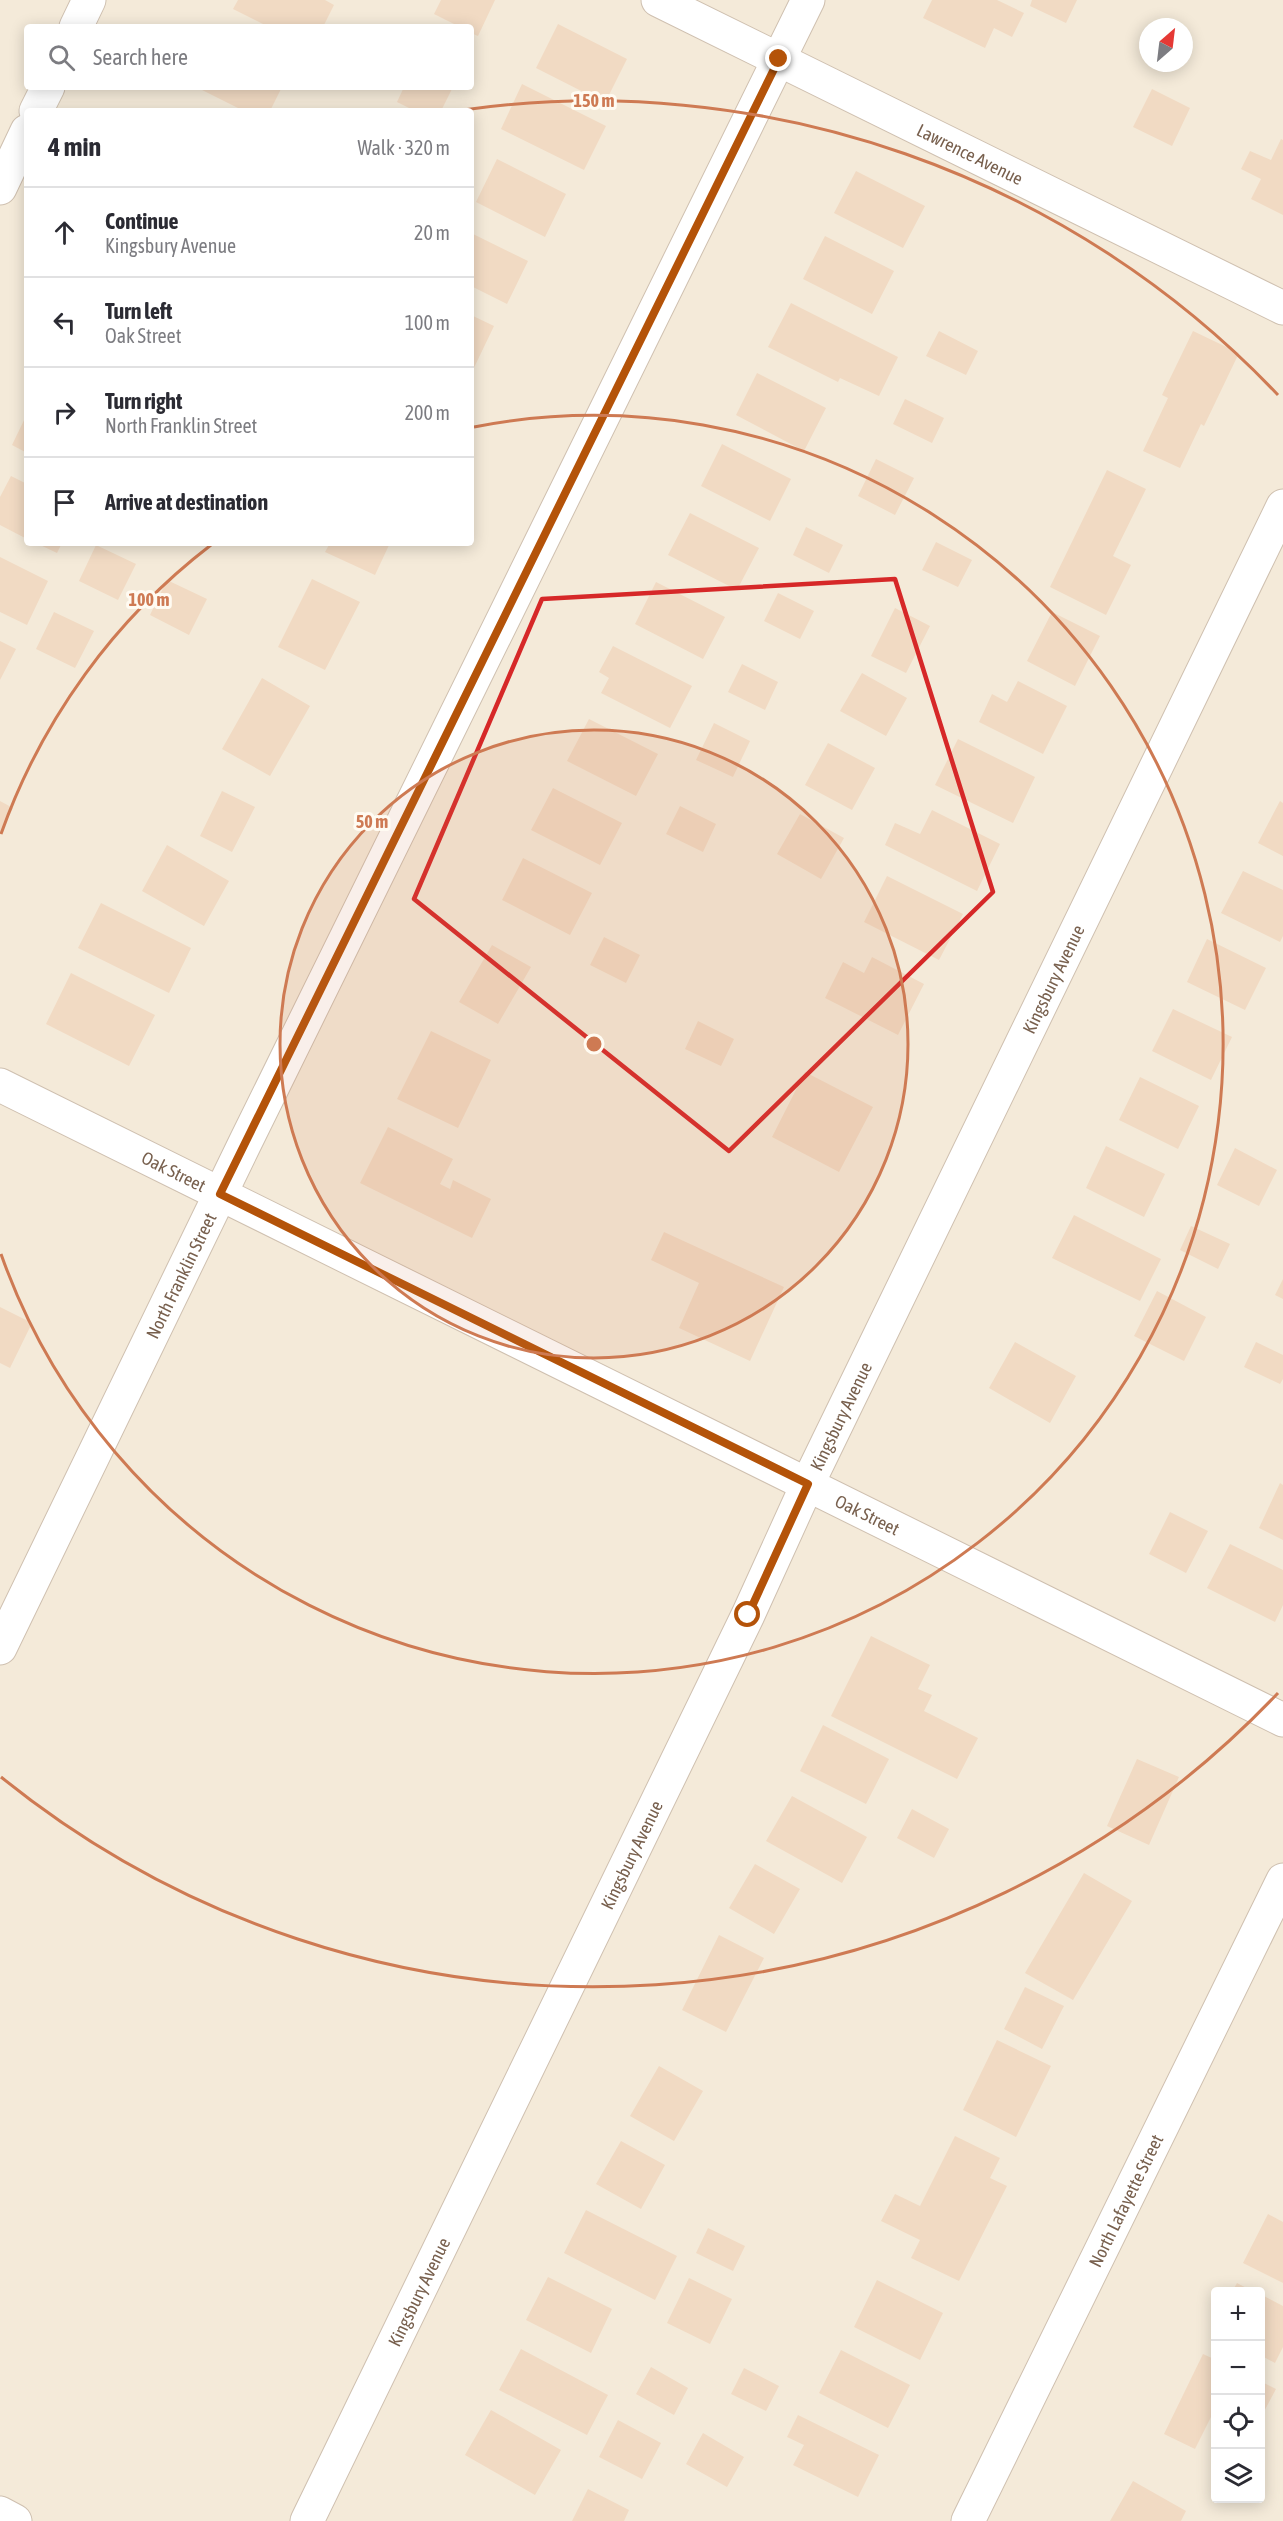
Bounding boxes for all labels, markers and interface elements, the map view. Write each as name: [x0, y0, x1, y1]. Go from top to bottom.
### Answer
north arrow: [1139, 18, 1193, 72]
search box: [24, 24, 474, 90]
icon: search: [45, 41, 78, 74]
text: Search here: [93, 44, 188, 70]
route end: [765, 45, 791, 71]
text: 150 m: [574, 90, 614, 111]
street label: Lawrence Avenue: [914, 119, 1027, 189]
text: 4 min: [48, 132, 101, 162]
text: Walk · 320 m: [358, 136, 450, 159]
text: Continue: [105, 208, 179, 234]
icon: ahead: [48, 216, 81, 249]
text: 20 m: [414, 221, 450, 244]
text: Kingsbury Avenue: [105, 234, 236, 257]
text: Turn left: [105, 298, 172, 324]
icon: left: [48, 306, 81, 339]
text: 100 m: [405, 311, 450, 334]
text: Oak Street: [105, 324, 181, 347]
text: Turn right: [105, 388, 182, 414]
icon: right: [48, 396, 81, 429]
text: 200 m: [405, 401, 450, 424]
text: North Franklin Street: [105, 414, 257, 437]
icon: arrive: [48, 486, 81, 519]
text: Arrive at destination: [105, 489, 268, 515]
text: 100 m: [129, 589, 169, 610]
text: 50 m: [356, 811, 388, 832]
street label: Kingsbury Avenue: [1018, 921, 1088, 1037]
centre of rings: [584, 1034, 604, 1054]
street label: Oak Street: [138, 1146, 209, 1196]
street label: North Franklin Street: [141, 1209, 220, 1342]
street label: Kingsbury Avenue: [805, 1358, 876, 1474]
street label: Oak Street: [832, 1490, 903, 1539]
route start: [734, 1601, 760, 1627]
street label: Kingsbury Avenue: [596, 1797, 667, 1912]
street label: North Lafayette Street: [1084, 2131, 1167, 2270]
street label: Kingsbury Avenue: [383, 2234, 454, 2349]
map controls: [1211, 2287, 1265, 2503]
button: +: [1211, 2287, 1265, 2341]
button: −: [1211, 2341, 1265, 2395]
button: locate: [1211, 2395, 1265, 2449]
button: layers: [1211, 2449, 1265, 2503]

